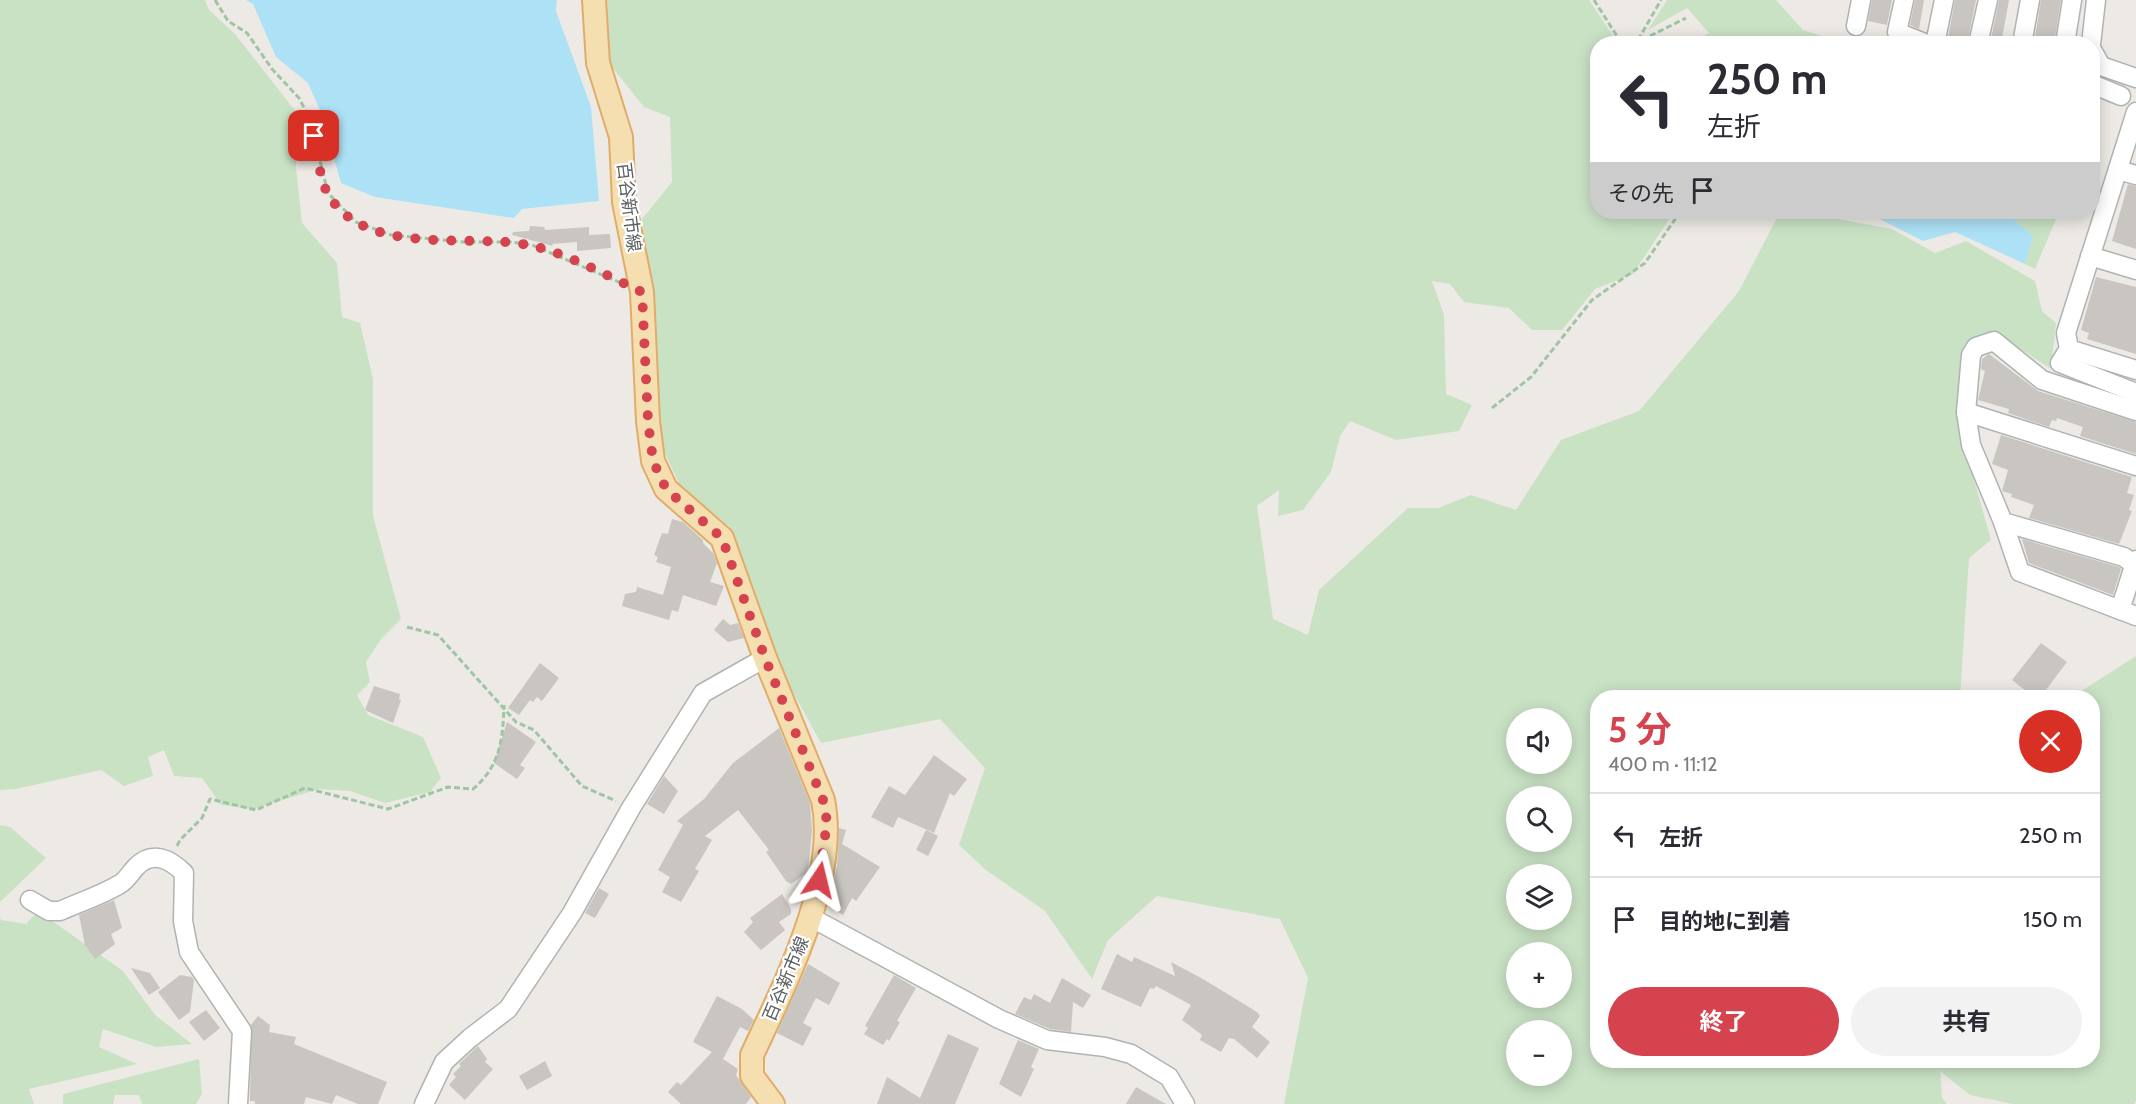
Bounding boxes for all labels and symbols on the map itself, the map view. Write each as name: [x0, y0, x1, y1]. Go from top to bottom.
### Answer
pin: [288, 110, 339, 161]
street label: 百谷新市線: [613, 161, 645, 253]
position arrow: [787, 848, 851, 912]
street label: 百谷新市線: [758, 933, 814, 1025]

